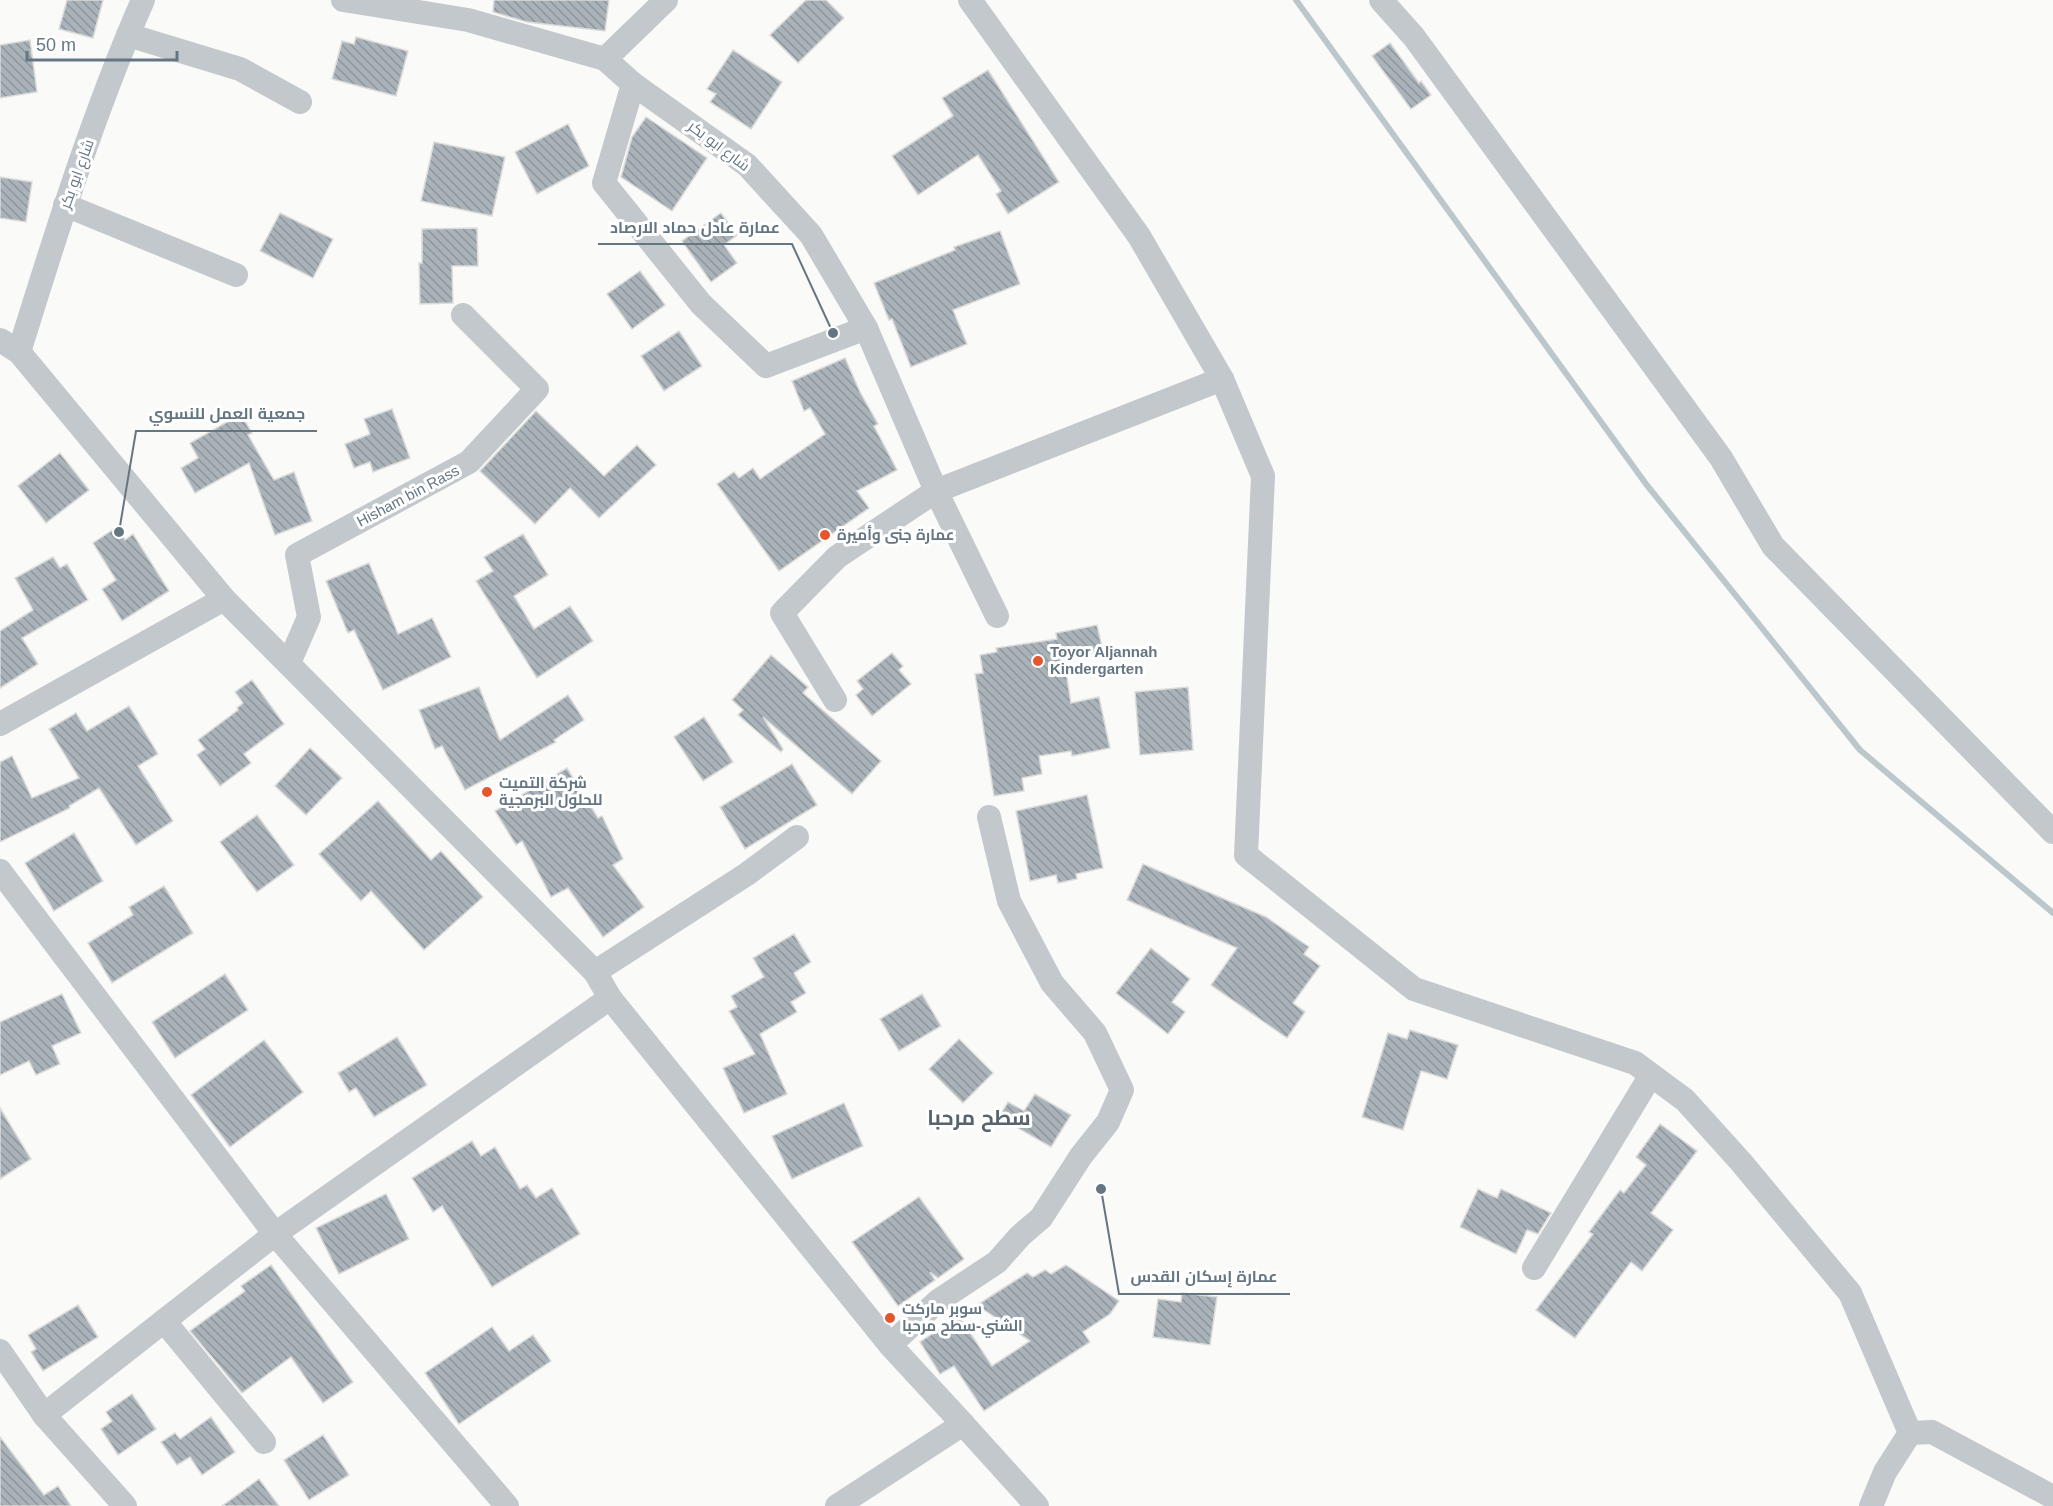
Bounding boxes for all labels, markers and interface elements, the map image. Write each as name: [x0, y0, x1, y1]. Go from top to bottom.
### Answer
scale bar: [27, 24, 177, 62]
text: 50 m: [36, 35, 76, 55]
street label: شارع ابو بكر: [683, 116, 753, 177]
street label: شارع ابو بكر: [56, 137, 100, 213]
callout: عمارة عادل حماد الارصاد: [598, 210, 792, 244]
text: عمارة عادل حماد الارصاد: [610, 219, 780, 237]
callout: جمعية العمل للنسوي: [136, 397, 317, 431]
text: جمعية العمل للنسوي: [149, 405, 305, 426]
street label: Hisham bin Rass: [354, 461, 462, 530]
place label: عمارة جنى وأميرة: [837, 525, 954, 544]
marker: عمارة جنى وأميرة: [818, 528, 832, 542]
place label: Toyor Aljannah Kindergarten: [1050, 643, 1158, 677]
marker: Toyor Aljannah Kindergarten: [1031, 654, 1045, 668]
place label: شركة التميت للحلول البرمجية: [499, 774, 602, 809]
marker: شركة التميت للحلول البرمجية: [480, 785, 494, 799]
district label: سطح مرحبا: [927, 1106, 1031, 1132]
callout: عمارة إسكان القدس: [1119, 1260, 1290, 1294]
text: عمارة إسكان القدس: [1130, 1268, 1278, 1288]
place label: سوبر ماركت الشني-سطح مرحبا: [902, 1300, 1023, 1338]
marker: سوبر ماركت الشني-سطح مرحبا: [883, 1311, 897, 1325]

